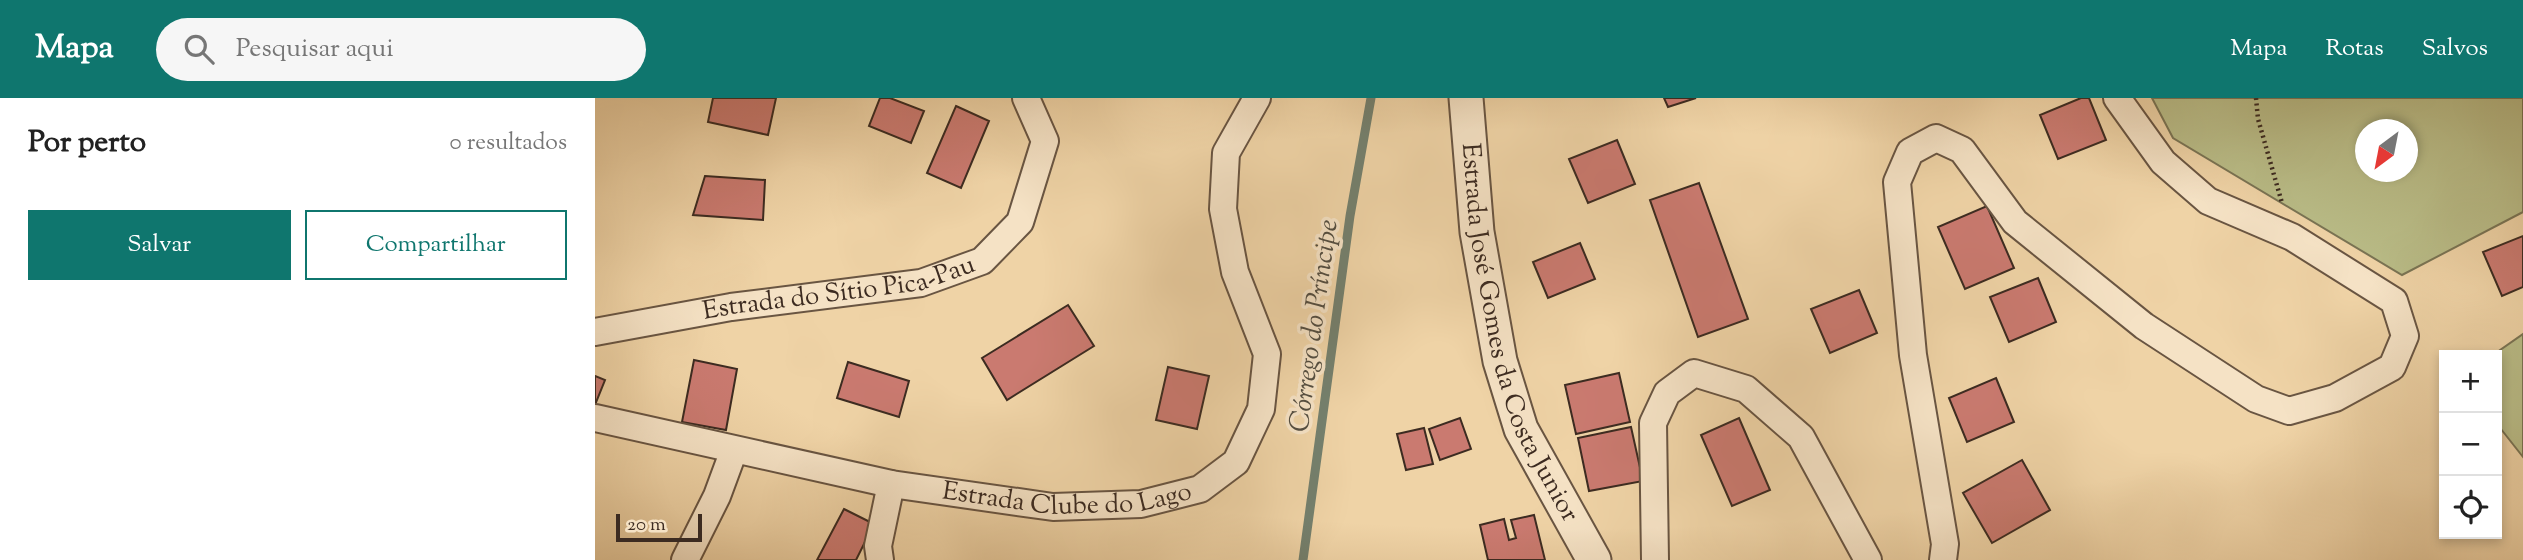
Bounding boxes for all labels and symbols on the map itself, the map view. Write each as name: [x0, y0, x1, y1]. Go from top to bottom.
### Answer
north arrow: [2355, 119, 2418, 182]
street label: Estrada José Gomes da Costa Junior: [1451, 142, 1588, 529]
water label: Córrego do Príncipe: [1280, 217, 1350, 435]
street label: Estrada do Sítio Pica-Pau: [700, 246, 980, 330]
street label: Estrada Clube do Lago: [940, 473, 1196, 526]
scale bar: [616, 511, 702, 543]

